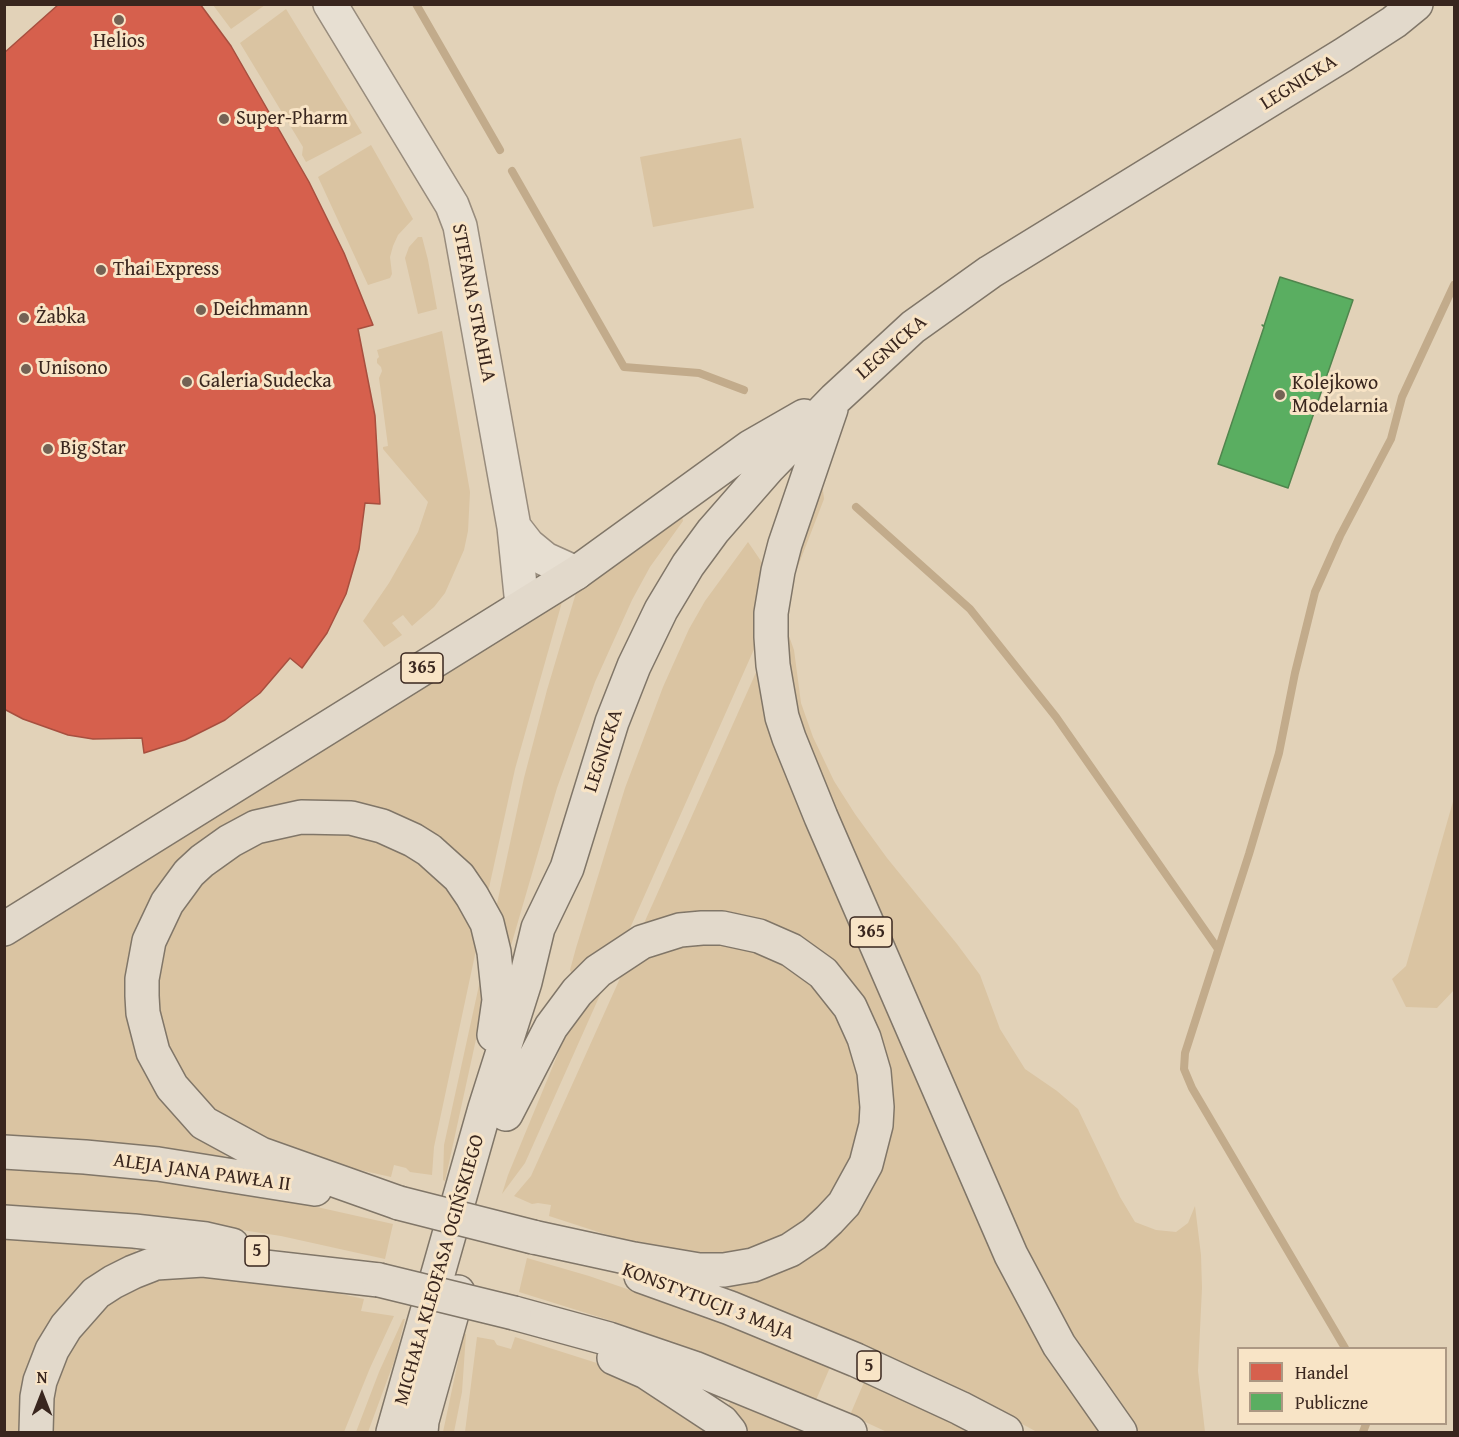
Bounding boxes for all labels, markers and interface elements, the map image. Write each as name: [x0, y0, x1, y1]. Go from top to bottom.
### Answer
marker: Helios: [112, 13, 126, 27]
place label: Helios: [93, 30, 145, 54]
street label: LEGNICKA: [1256, 50, 1342, 116]
place label: Super-Pharm: [236, 107, 348, 131]
marker: Super-Pharm: [217, 112, 231, 126]
street label: STEFANA STRAHLA: [446, 222, 500, 384]
place label: Thai Express: [113, 258, 219, 282]
marker: Thai Express: [94, 263, 108, 277]
place label: Deichmann: [213, 298, 308, 322]
marker: Deichmann: [194, 303, 208, 317]
place label: Żabka: [36, 306, 86, 330]
marker: Żabka: [17, 311, 31, 325]
street label: LEGNICKA: [852, 311, 932, 385]
place label: Unisono: [38, 357, 108, 381]
marker: Unisono: [19, 362, 33, 376]
place label: Galeria Sudecka: [199, 370, 332, 394]
place label: Kolejkowo Modelarnia: [1292, 372, 1388, 419]
marker: Galeria Sudecka: [180, 375, 194, 389]
marker: Kolejkowo Modelarnia: [1273, 388, 1287, 402]
place label: Big Star: [60, 437, 126, 461]
marker: Big Star: [41, 442, 55, 456]
road number: 365: [401, 653, 443, 683]
street label: LEGNICKA: [579, 707, 629, 795]
road number: 365: [850, 917, 892, 947]
street label: MICHAŁA KLEOFASA OGIŃSKIEGO: [390, 1132, 490, 1408]
street label: ALEJA JANA PAWŁA II: [112, 1149, 292, 1197]
road number: 5: [245, 1236, 269, 1266]
street label: KONSTYTUCJI 3 MAJA: [618, 1258, 798, 1346]
legend: [1237, 1347, 1447, 1425]
road number: 5: [857, 1351, 881, 1381]
text: Handel: [1295, 1359, 1349, 1386]
north arrow: [12, 1365, 72, 1425]
text: N: [37, 1365, 47, 1389]
text: Publiczne: [1295, 1389, 1368, 1416]

